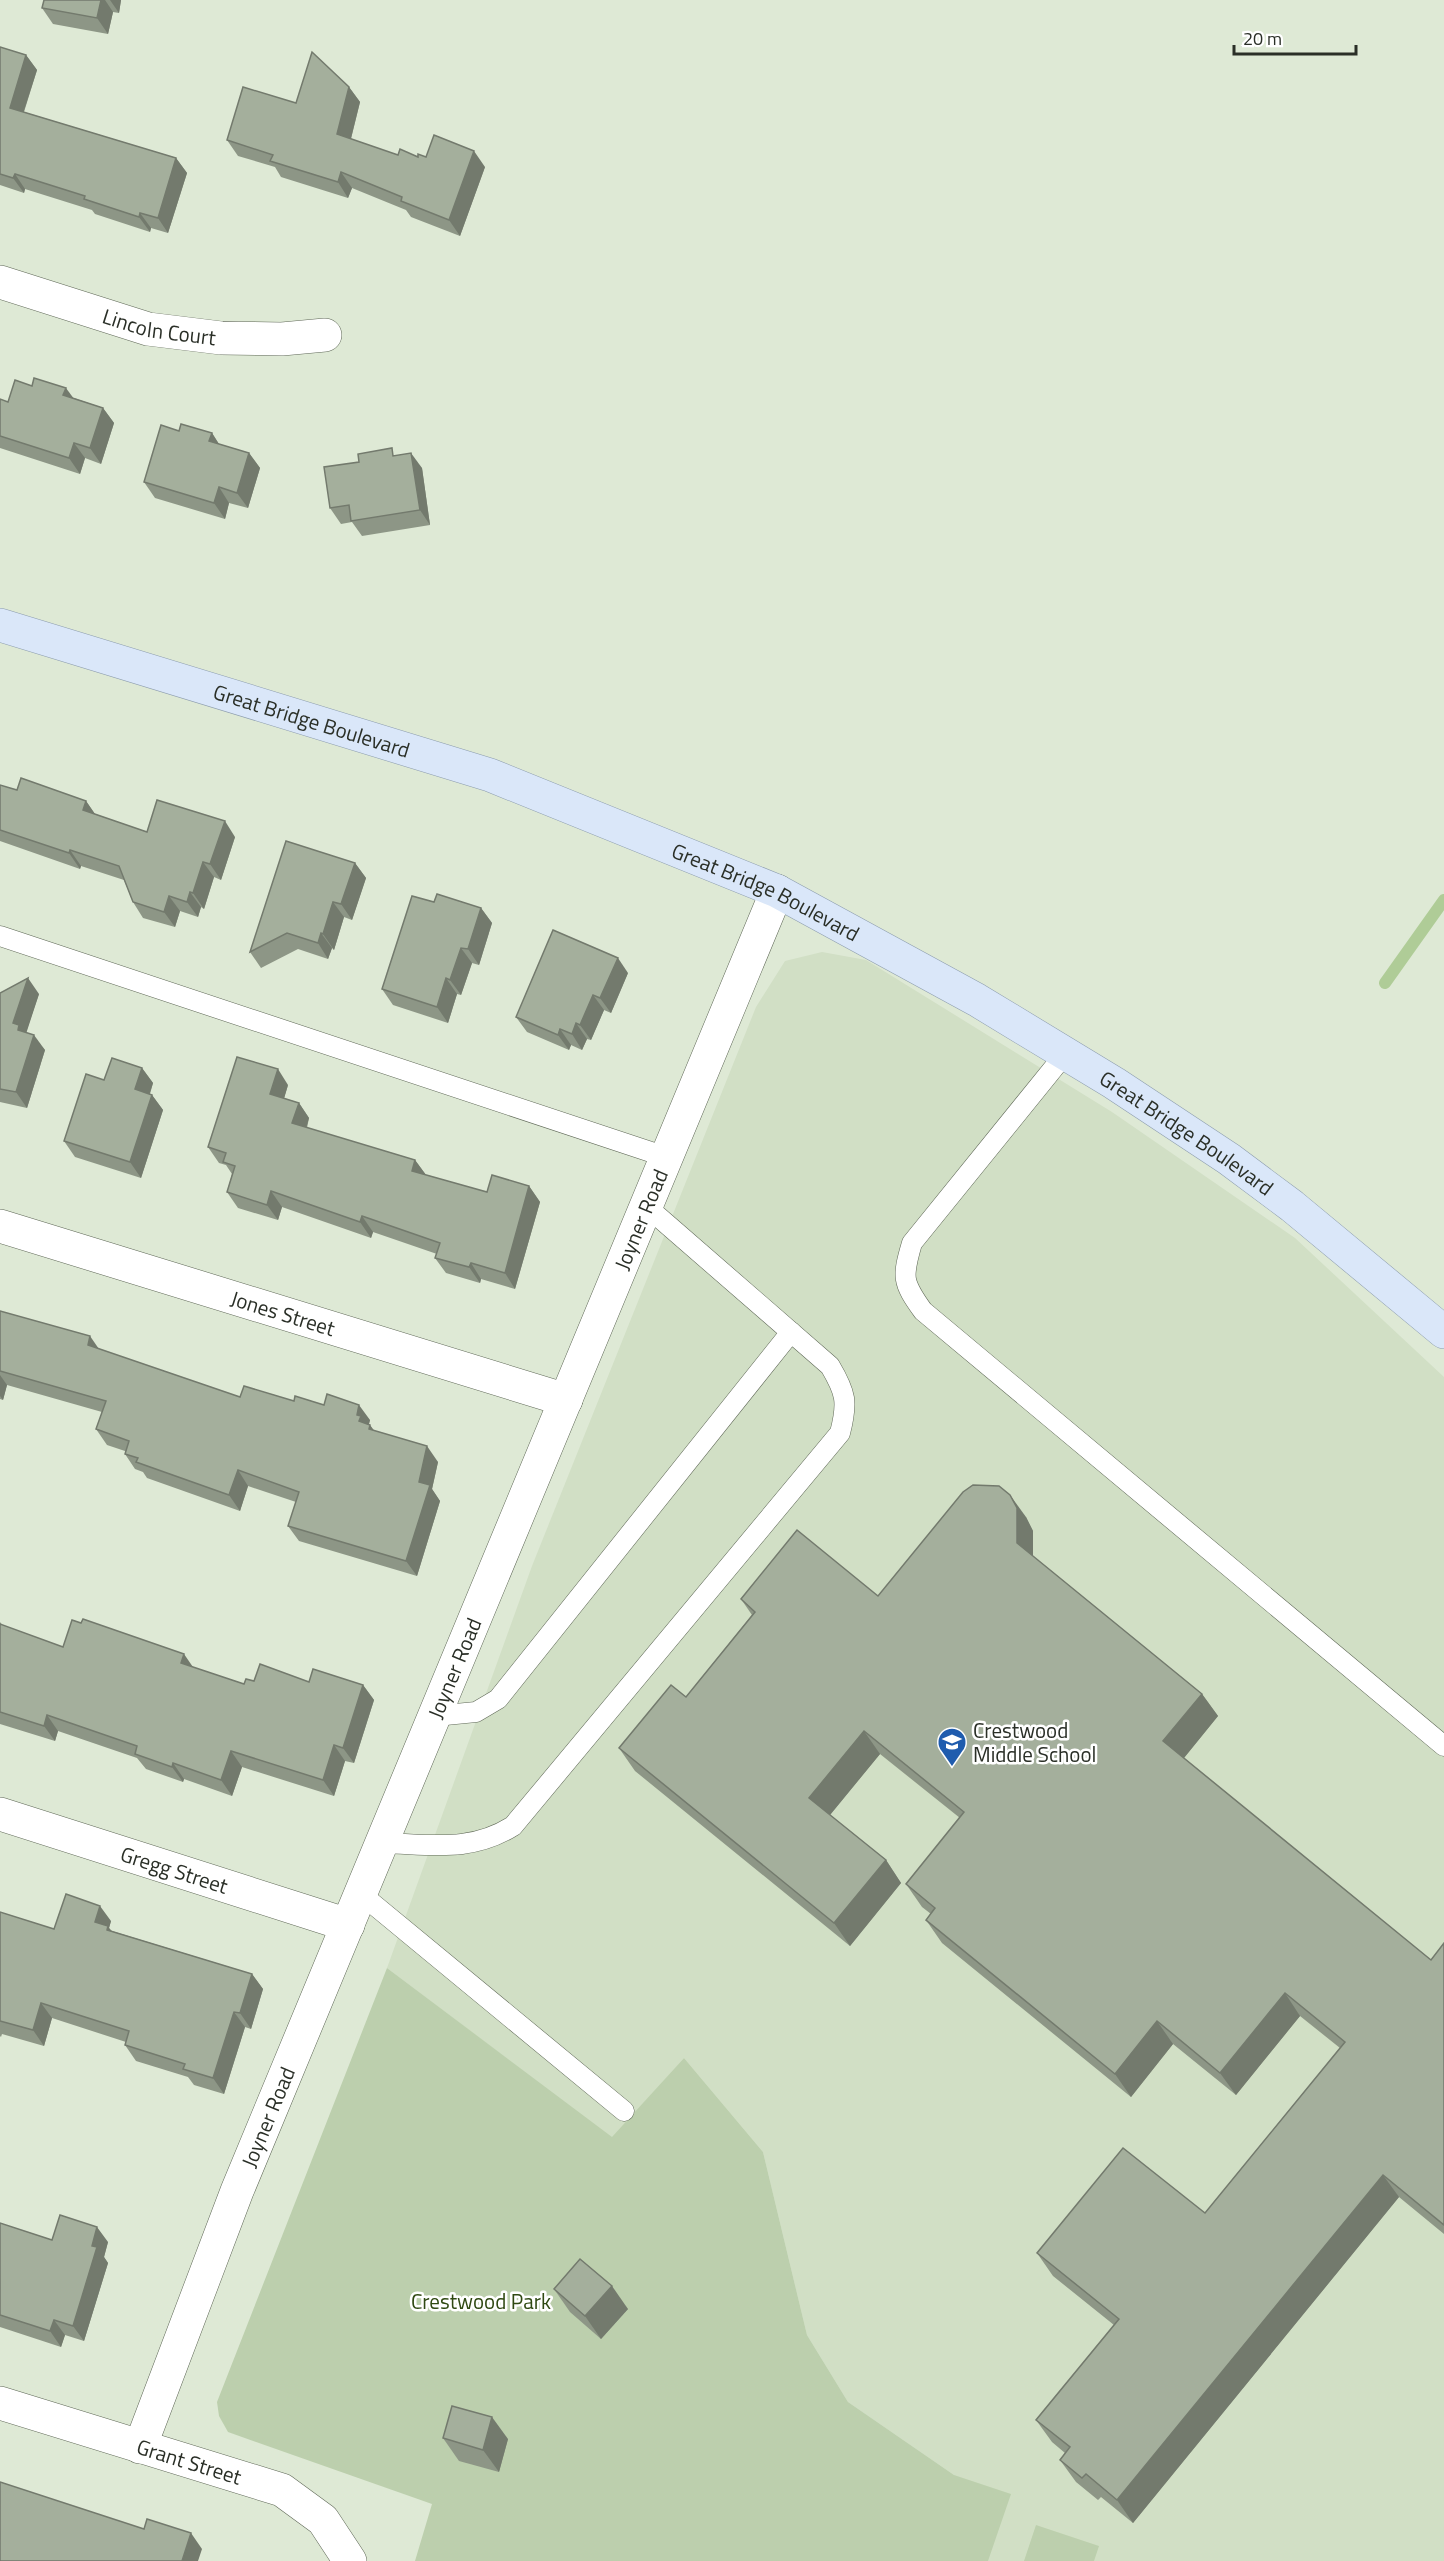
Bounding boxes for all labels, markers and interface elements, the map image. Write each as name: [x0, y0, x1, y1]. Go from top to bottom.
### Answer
scale bar: [1234, 18, 1356, 56]
text: 20 m: [1243, 25, 1282, 52]
street label: Lincoln Court: [99, 300, 218, 353]
street label: Great Bridge Boulevard: [209, 675, 414, 766]
street label: Great Bridge Boulevard: [667, 834, 866, 949]
street label: Great Bridge Boulevard: [1094, 1062, 1280, 1203]
street label: Joyner Road: [605, 1164, 676, 1274]
street label: Jones Street: [227, 1282, 340, 1344]
street label: Joyner Road: [419, 1613, 489, 1723]
place label: Crestwood Middle School: [973, 1714, 1096, 1770]
school or university icon: Crestwood Middle School: [936, 1726, 968, 1768]
street label: Gregg Street: [117, 1838, 233, 1902]
street label: Joyner Road: [233, 2062, 303, 2172]
park label: Crestwood Park: [411, 2285, 551, 2317]
street label: Grant Street: [133, 2430, 246, 2493]

